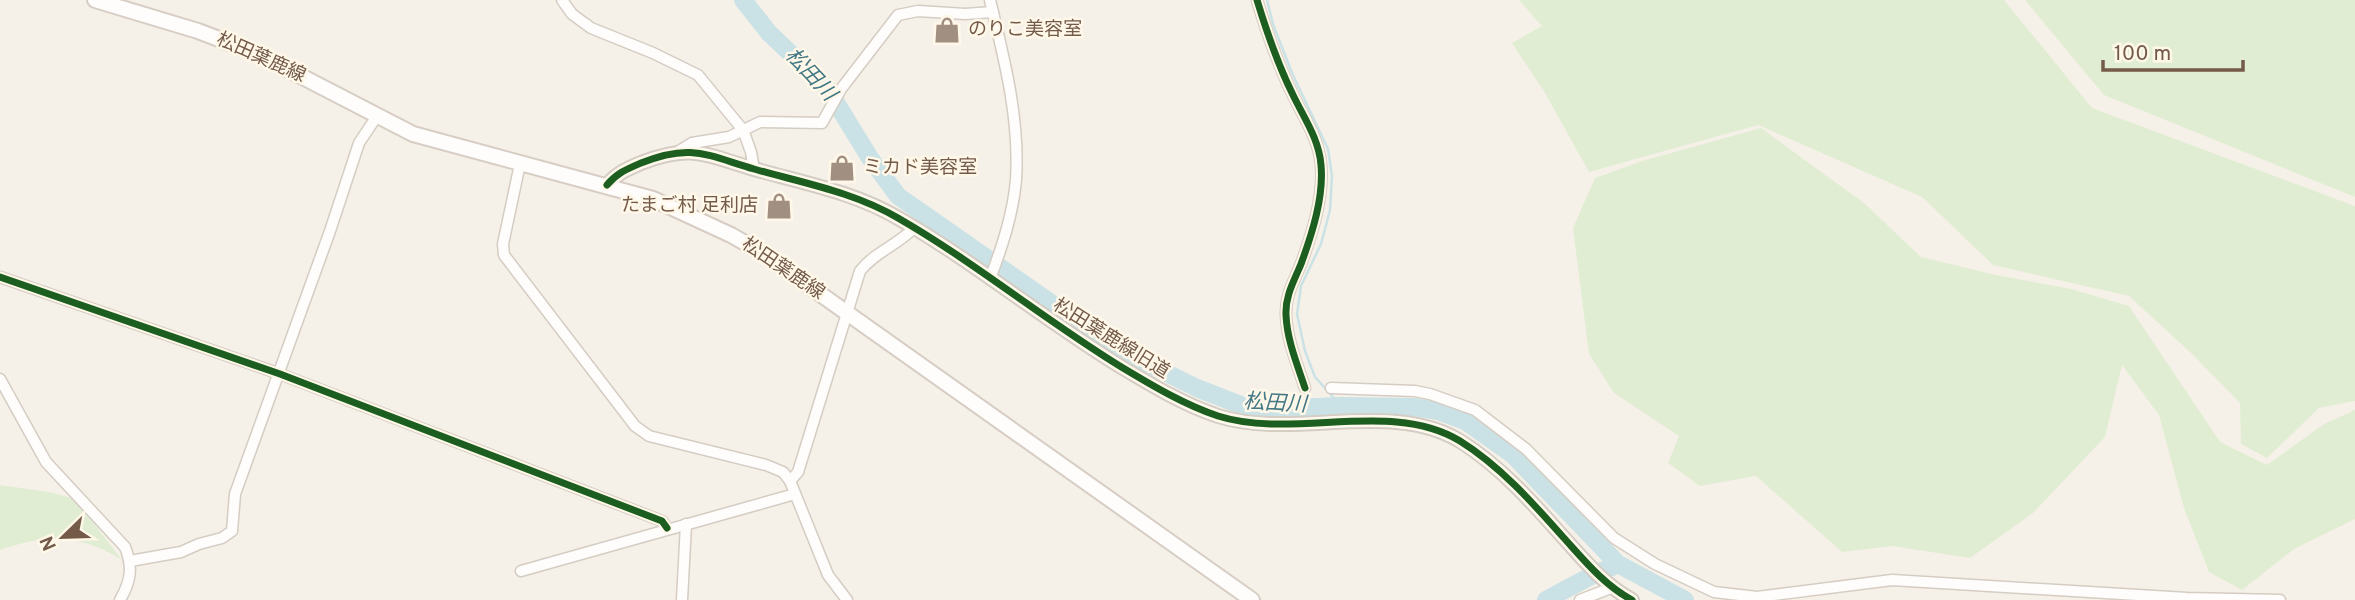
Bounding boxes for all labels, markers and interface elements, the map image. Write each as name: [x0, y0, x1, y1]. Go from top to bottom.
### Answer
shop icon: のりこ美容室: [932, 15, 962, 45]
place label: のりこ美容室: [968, 18, 1082, 42]
street label: 松田葉鹿線: [213, 28, 309, 88]
scale bar: [2103, 28, 2243, 72]
text: 100 m: [2114, 41, 2171, 68]
water label: 松田川: [779, 43, 843, 109]
shop icon: ミカド美容室: [827, 153, 857, 183]
place label: ミカド美容室: [863, 156, 977, 180]
shop icon: たまご村 足利店: [764, 191, 794, 221]
place label: たまご村 足利店: [621, 194, 758, 218]
street label: 松田葉鹿線: [737, 232, 829, 306]
street label: 松田葉鹿線旧道: [1048, 294, 1174, 384]
water label: 松田川: [1243, 389, 1309, 419]
north arrow: [28, 502, 98, 572]
text: N: [35, 532, 63, 554]

